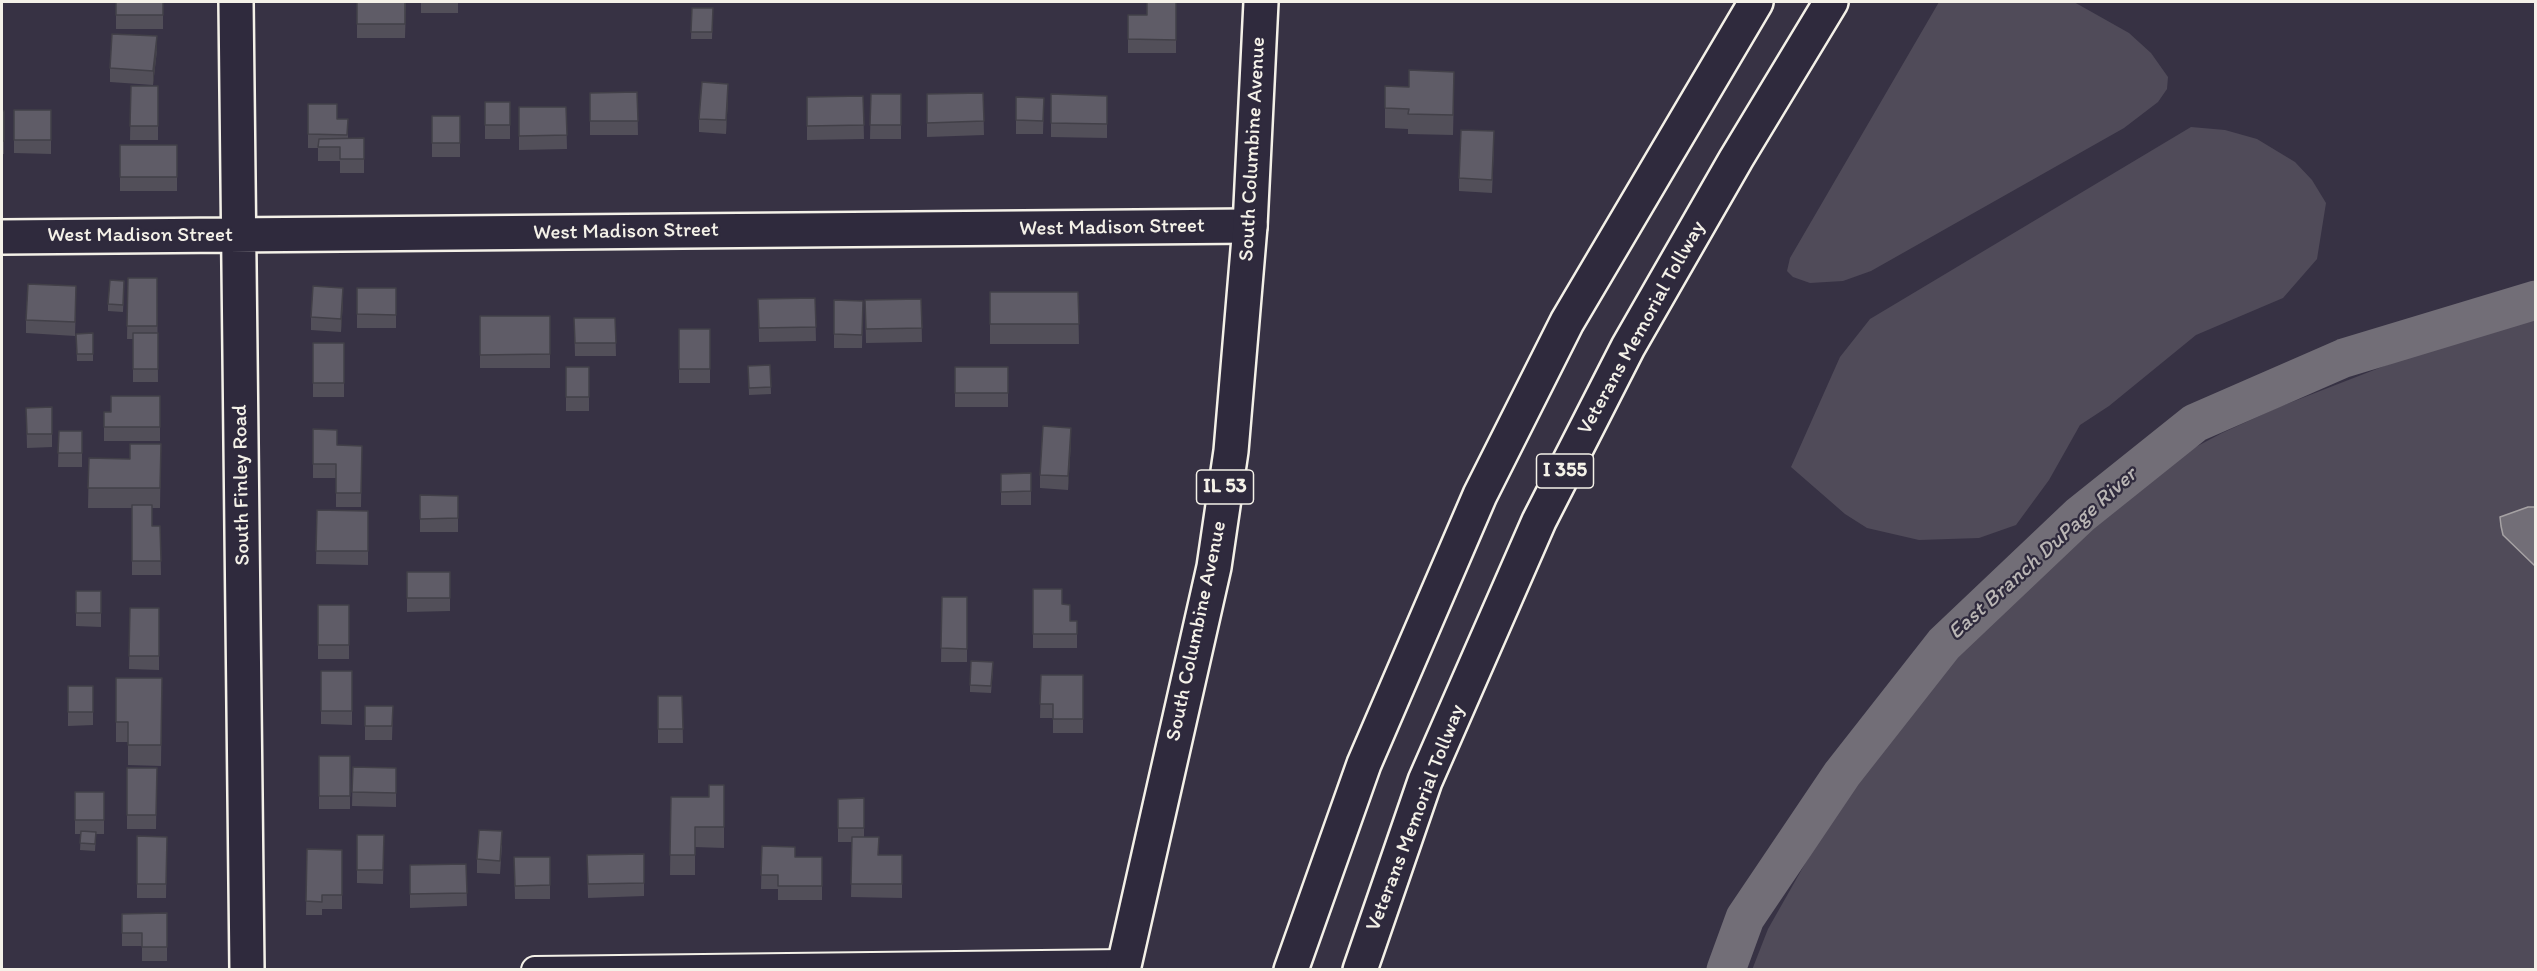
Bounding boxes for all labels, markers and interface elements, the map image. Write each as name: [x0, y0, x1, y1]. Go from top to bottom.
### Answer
street label: South Columbine Avenue: [1235, 36, 1271, 262]
street label: West Madison Street: [1019, 214, 1205, 242]
street label: Veterans Memorial Tollway: [1573, 217, 1711, 439]
street label: West Madison Street: [533, 218, 719, 246]
street label: West Madison Street: [47, 223, 233, 249]
street label: South Finley Road: [228, 404, 256, 566]
road number: I 355: [1536, 454, 1594, 488]
water label: East Branch DuPage River: [1943, 462, 2143, 646]
road number: IL 53: [1196, 470, 1254, 504]
street label: South Columbine Avenue: [1161, 519, 1233, 743]
street label: Veterans Memorial Tollway: [1361, 701, 1471, 935]

